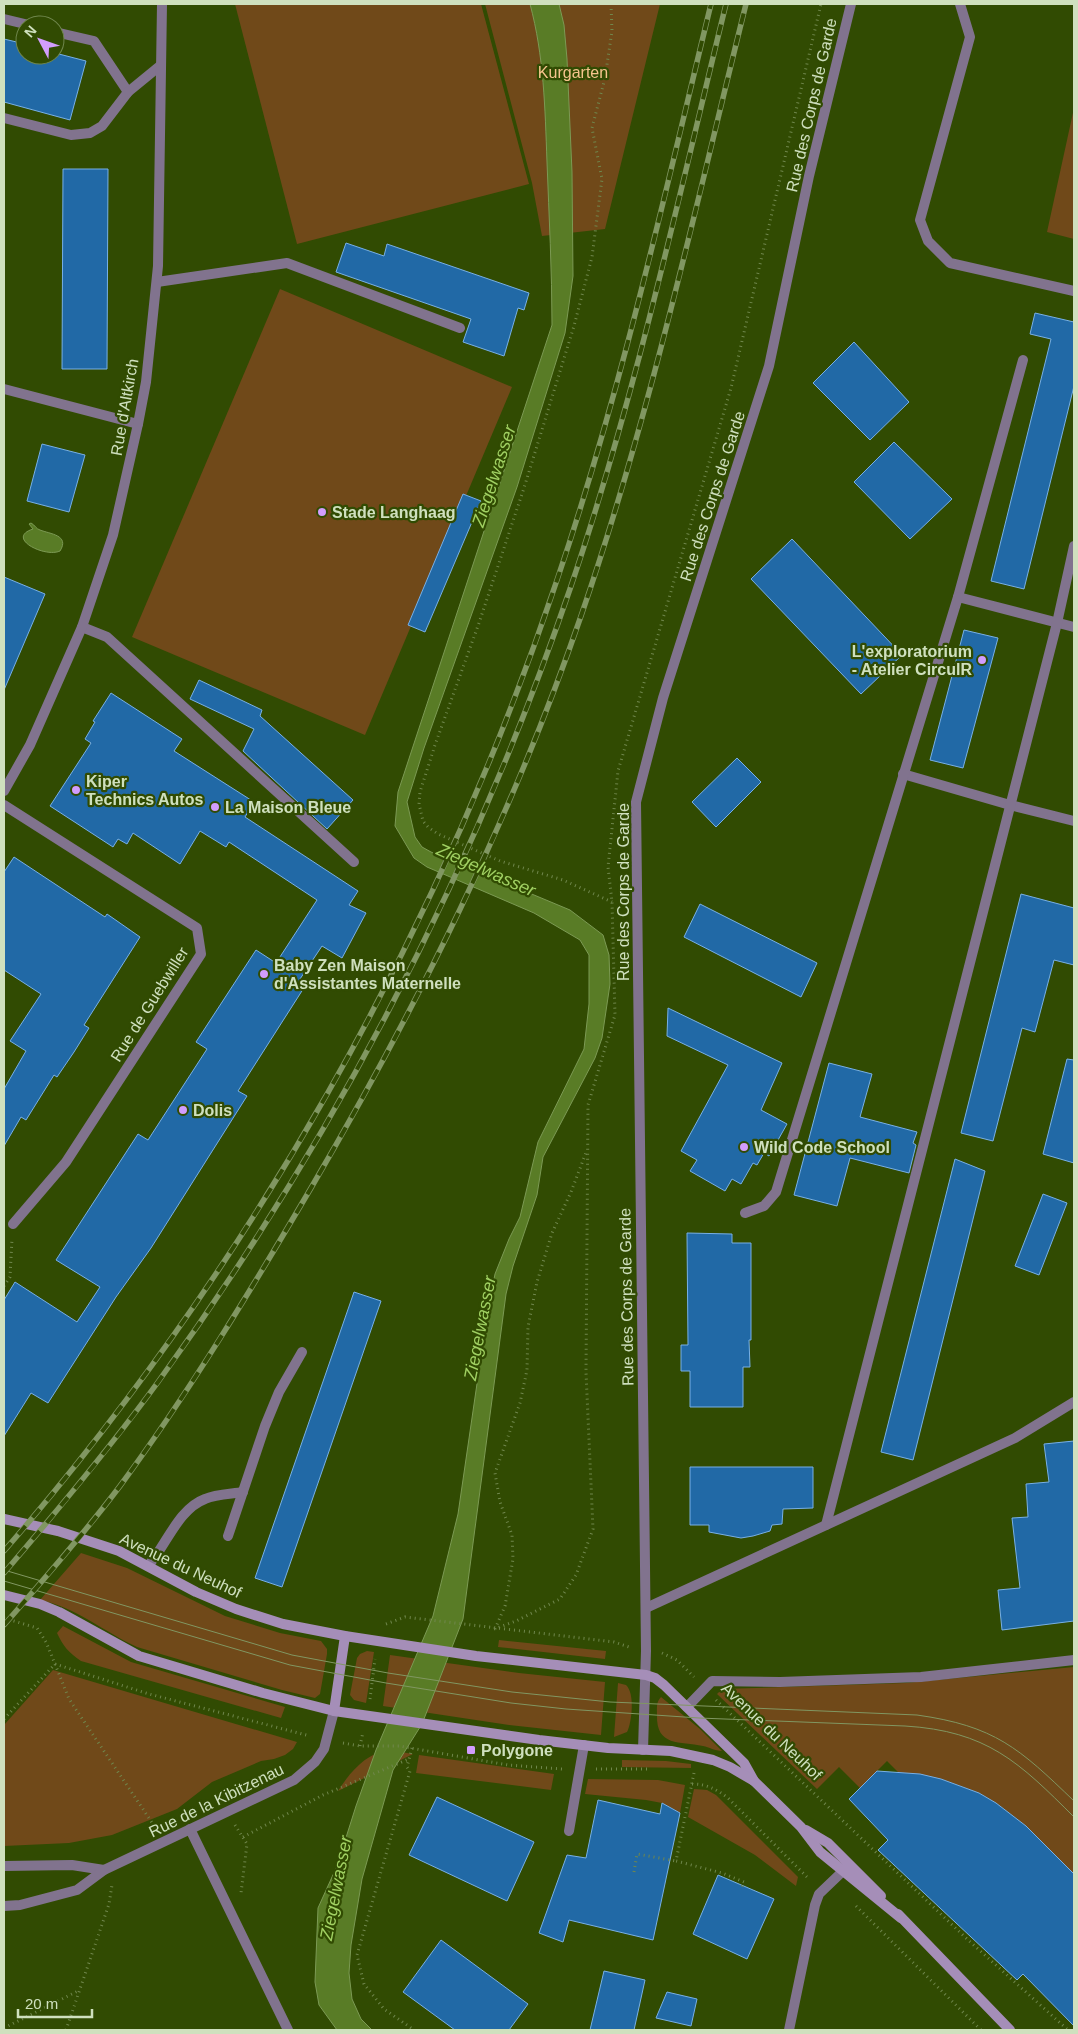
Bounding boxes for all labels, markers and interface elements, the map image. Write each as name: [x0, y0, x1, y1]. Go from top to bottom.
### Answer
north arrow: [15, 15, 65, 65]
street label: Rue des Corps de Garde: [783, 16, 840, 194]
text: N: [21, 22, 40, 41]
park label: Kurgarten: [538, 64, 608, 81]
street label: Rue d'Altkirch: [108, 357, 141, 457]
street label: Rue des Corps de Garde: [677, 409, 748, 583]
water label: Ziegelwasser: [468, 422, 520, 530]
place label: Stade Langhaag: [332, 504, 456, 521]
marker: Stade Langhaag: [316, 506, 328, 518]
place label: L'exploratorium - Atelier CirculR: [852, 643, 972, 678]
marker: L'exploratorium - Atelier CirculR: [976, 654, 988, 666]
place label: Kiper Technics Autos: [86, 773, 203, 808]
marker: Kiper Technics Autos: [70, 784, 82, 796]
place label: La Maison Bleue: [225, 799, 351, 816]
marker: La Maison Bleue: [209, 801, 221, 813]
street label: Rue des Corps de Garde: [615, 803, 632, 981]
water label: Ziegelwasser: [433, 839, 539, 901]
street label: Rue de Guebwiller: [107, 943, 192, 1065]
place label: Baby Zen Maison d'Assistantes Maternelle: [274, 957, 461, 992]
marker: Baby Zen Maison d'Assistantes Maternelle: [258, 968, 270, 980]
place label: Dolis: [193, 1102, 232, 1119]
marker: Dolis: [177, 1104, 189, 1116]
place label: Wild Code School: [754, 1139, 890, 1156]
marker: Wild Code School: [738, 1141, 750, 1153]
street label: Rue des Corps de Garde: [616, 1208, 637, 1386]
water label: Ziegelwasser: [460, 1273, 500, 1383]
street label: Avenue du Neuhof: [117, 1530, 245, 1601]
street label: Avenue du Neuhof: [718, 1679, 826, 1784]
place label: Polygone: [481, 1742, 553, 1759]
marker: Polygone: [465, 1744, 477, 1756]
street label: Rue de la Kibitzenau: [146, 1760, 286, 1840]
water label: Ziegelwasser: [316, 1833, 356, 1943]
scale bar: [18, 1986, 91, 2018]
text: 20 m: [25, 1995, 58, 2012]

